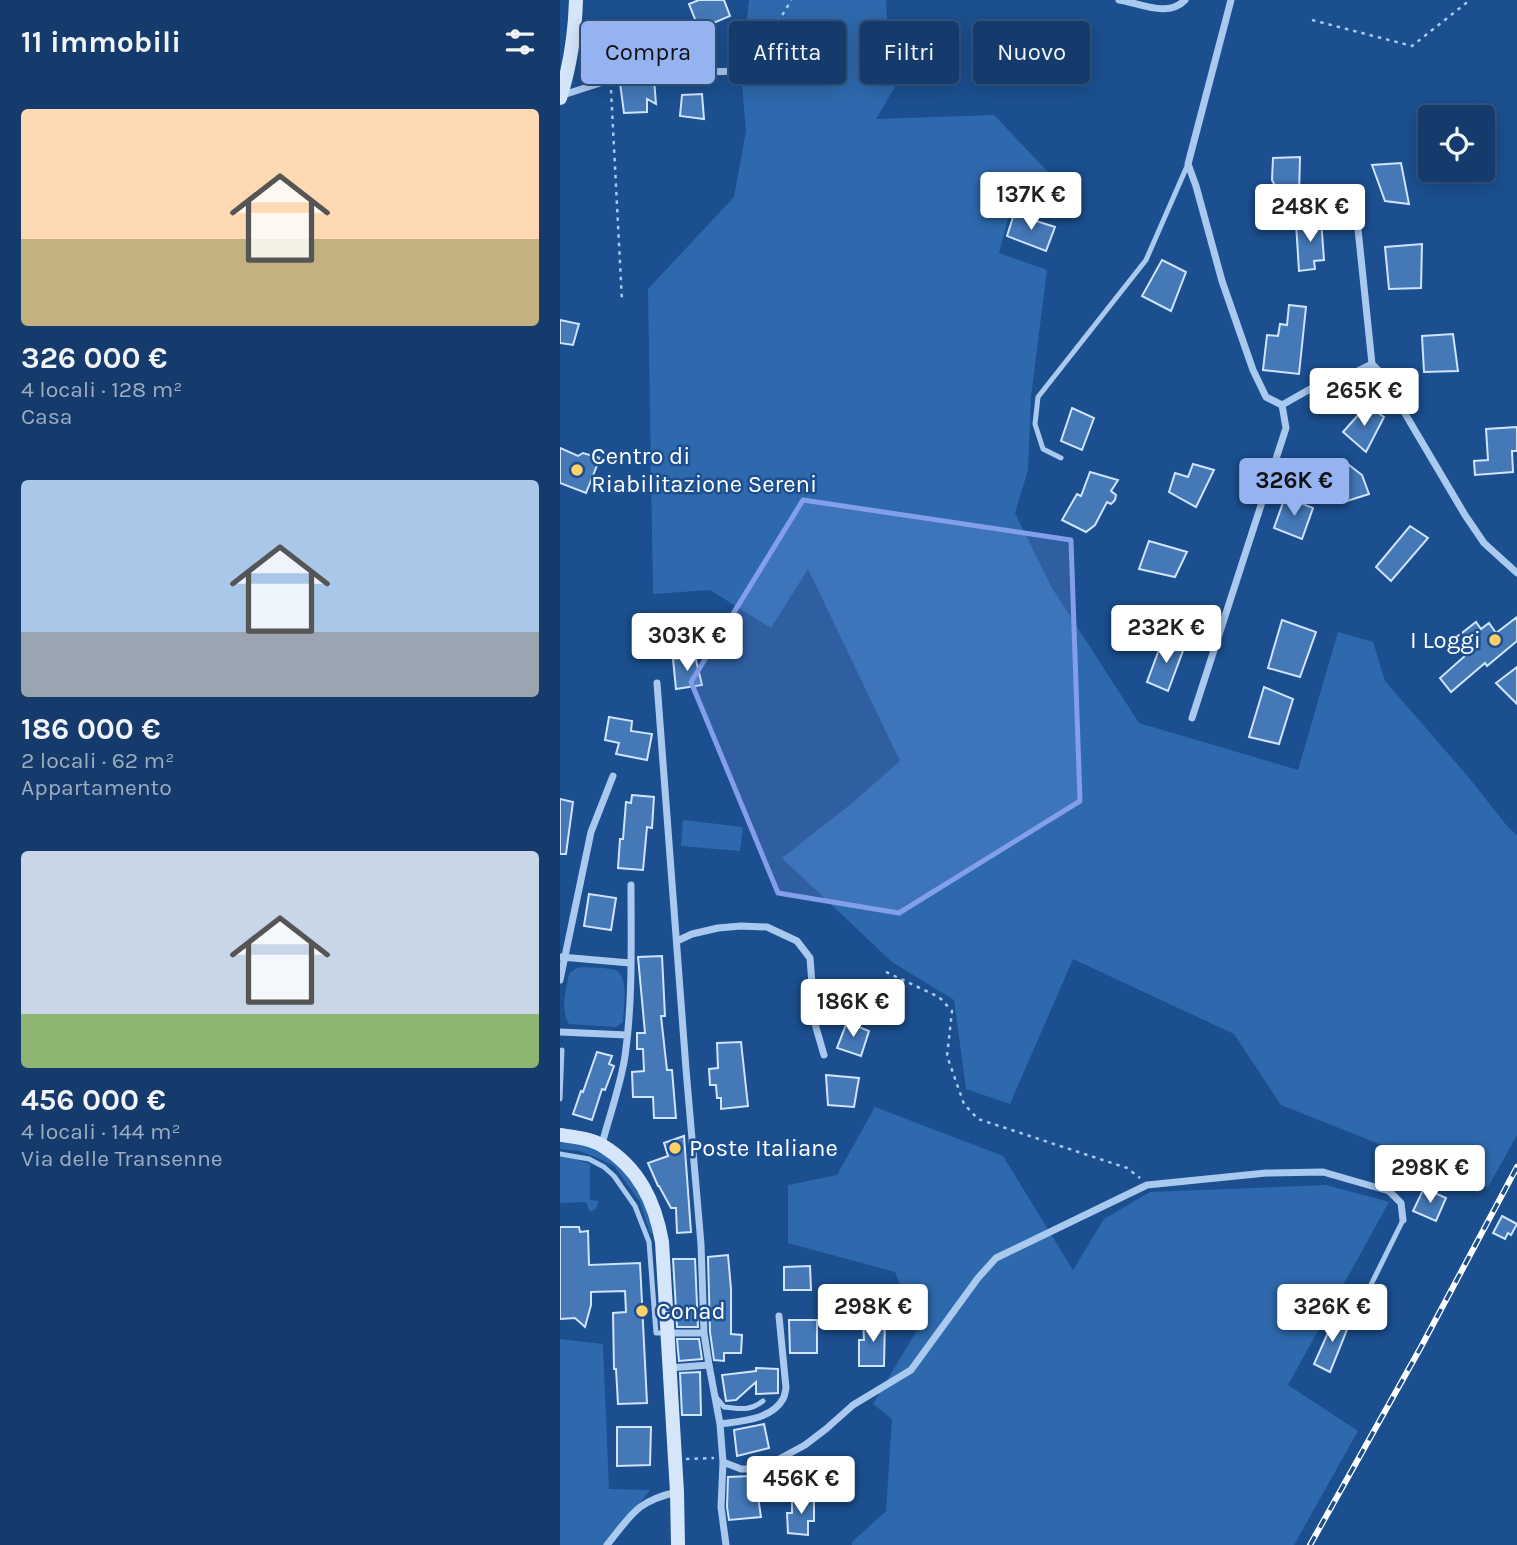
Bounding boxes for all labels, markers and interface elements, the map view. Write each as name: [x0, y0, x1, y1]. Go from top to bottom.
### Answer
chip: Compra: [581, 21, 715, 84]
chip: Affitta: [729, 21, 846, 84]
chip: Filtri: [860, 21, 959, 84]
chip: Nuovo: [973, 21, 1090, 84]
icon: filters: [501, 23, 539, 61]
text: 11 immobili: [21, 24, 181, 60]
map controls: [1418, 105, 1495, 182]
button: locate: [1418, 105, 1495, 182]
icon: home: [217, 155, 343, 281]
pin: 137K €: [974, 173, 1088, 232]
text: 137K €: [996, 181, 1066, 208]
pin: 248K €: [1253, 184, 1367, 244]
text: 248K €: [1271, 193, 1349, 220]
text: 326 000 €: [21, 340, 167, 376]
pin: 265K €: [1307, 368, 1421, 428]
text: 4 locali · 128 m²: [21, 376, 182, 403]
text: 265K €: [1326, 377, 1402, 404]
text: Casa: [21, 403, 73, 430]
place label: Centro di Riabilitazione Sereni: [591, 442, 817, 498]
pin: 326K €: [1237, 458, 1351, 518]
marker: Centro di Riabilitazione Sereni: [569, 462, 585, 478]
text: 326K €: [1255, 467, 1333, 494]
icon: home: [217, 526, 343, 652]
pin: 232K €: [1109, 606, 1223, 665]
pin: 303K €: [630, 614, 744, 673]
text: 232K €: [1127, 614, 1205, 641]
text: 303K €: [648, 622, 726, 649]
place label: I Loggi: [1410, 626, 1481, 654]
marker: I Loggi: [1487, 632, 1503, 648]
text: 186 000 €: [21, 711, 160, 747]
text: 2 locali · 62 m²: [21, 747, 174, 774]
text: Appartamento: [21, 774, 172, 801]
icon: home: [217, 897, 343, 1023]
pin: 186K €: [796, 979, 910, 1039]
text: 186K €: [817, 988, 889, 1015]
text: 456 000 €: [21, 1082, 166, 1118]
text: 4 locali · 144 m²: [21, 1118, 181, 1145]
place label: Poste Italiane: [689, 1134, 838, 1162]
marker: Poste Italiane: [667, 1140, 683, 1156]
text: Via delle Transenne: [21, 1145, 223, 1172]
pin: 298K €: [1373, 1146, 1487, 1205]
text: 298K €: [1391, 1154, 1469, 1181]
pin: 298K €: [816, 1284, 930, 1344]
pin: 326K €: [1275, 1284, 1389, 1344]
text: 298K €: [834, 1293, 912, 1320]
text: 326K €: [1293, 1293, 1371, 1320]
place label: Conad: [656, 1297, 726, 1325]
marker: Conad: [634, 1303, 650, 1319]
pin: 456K €: [744, 1456, 858, 1516]
text: 456K €: [763, 1465, 839, 1492]

